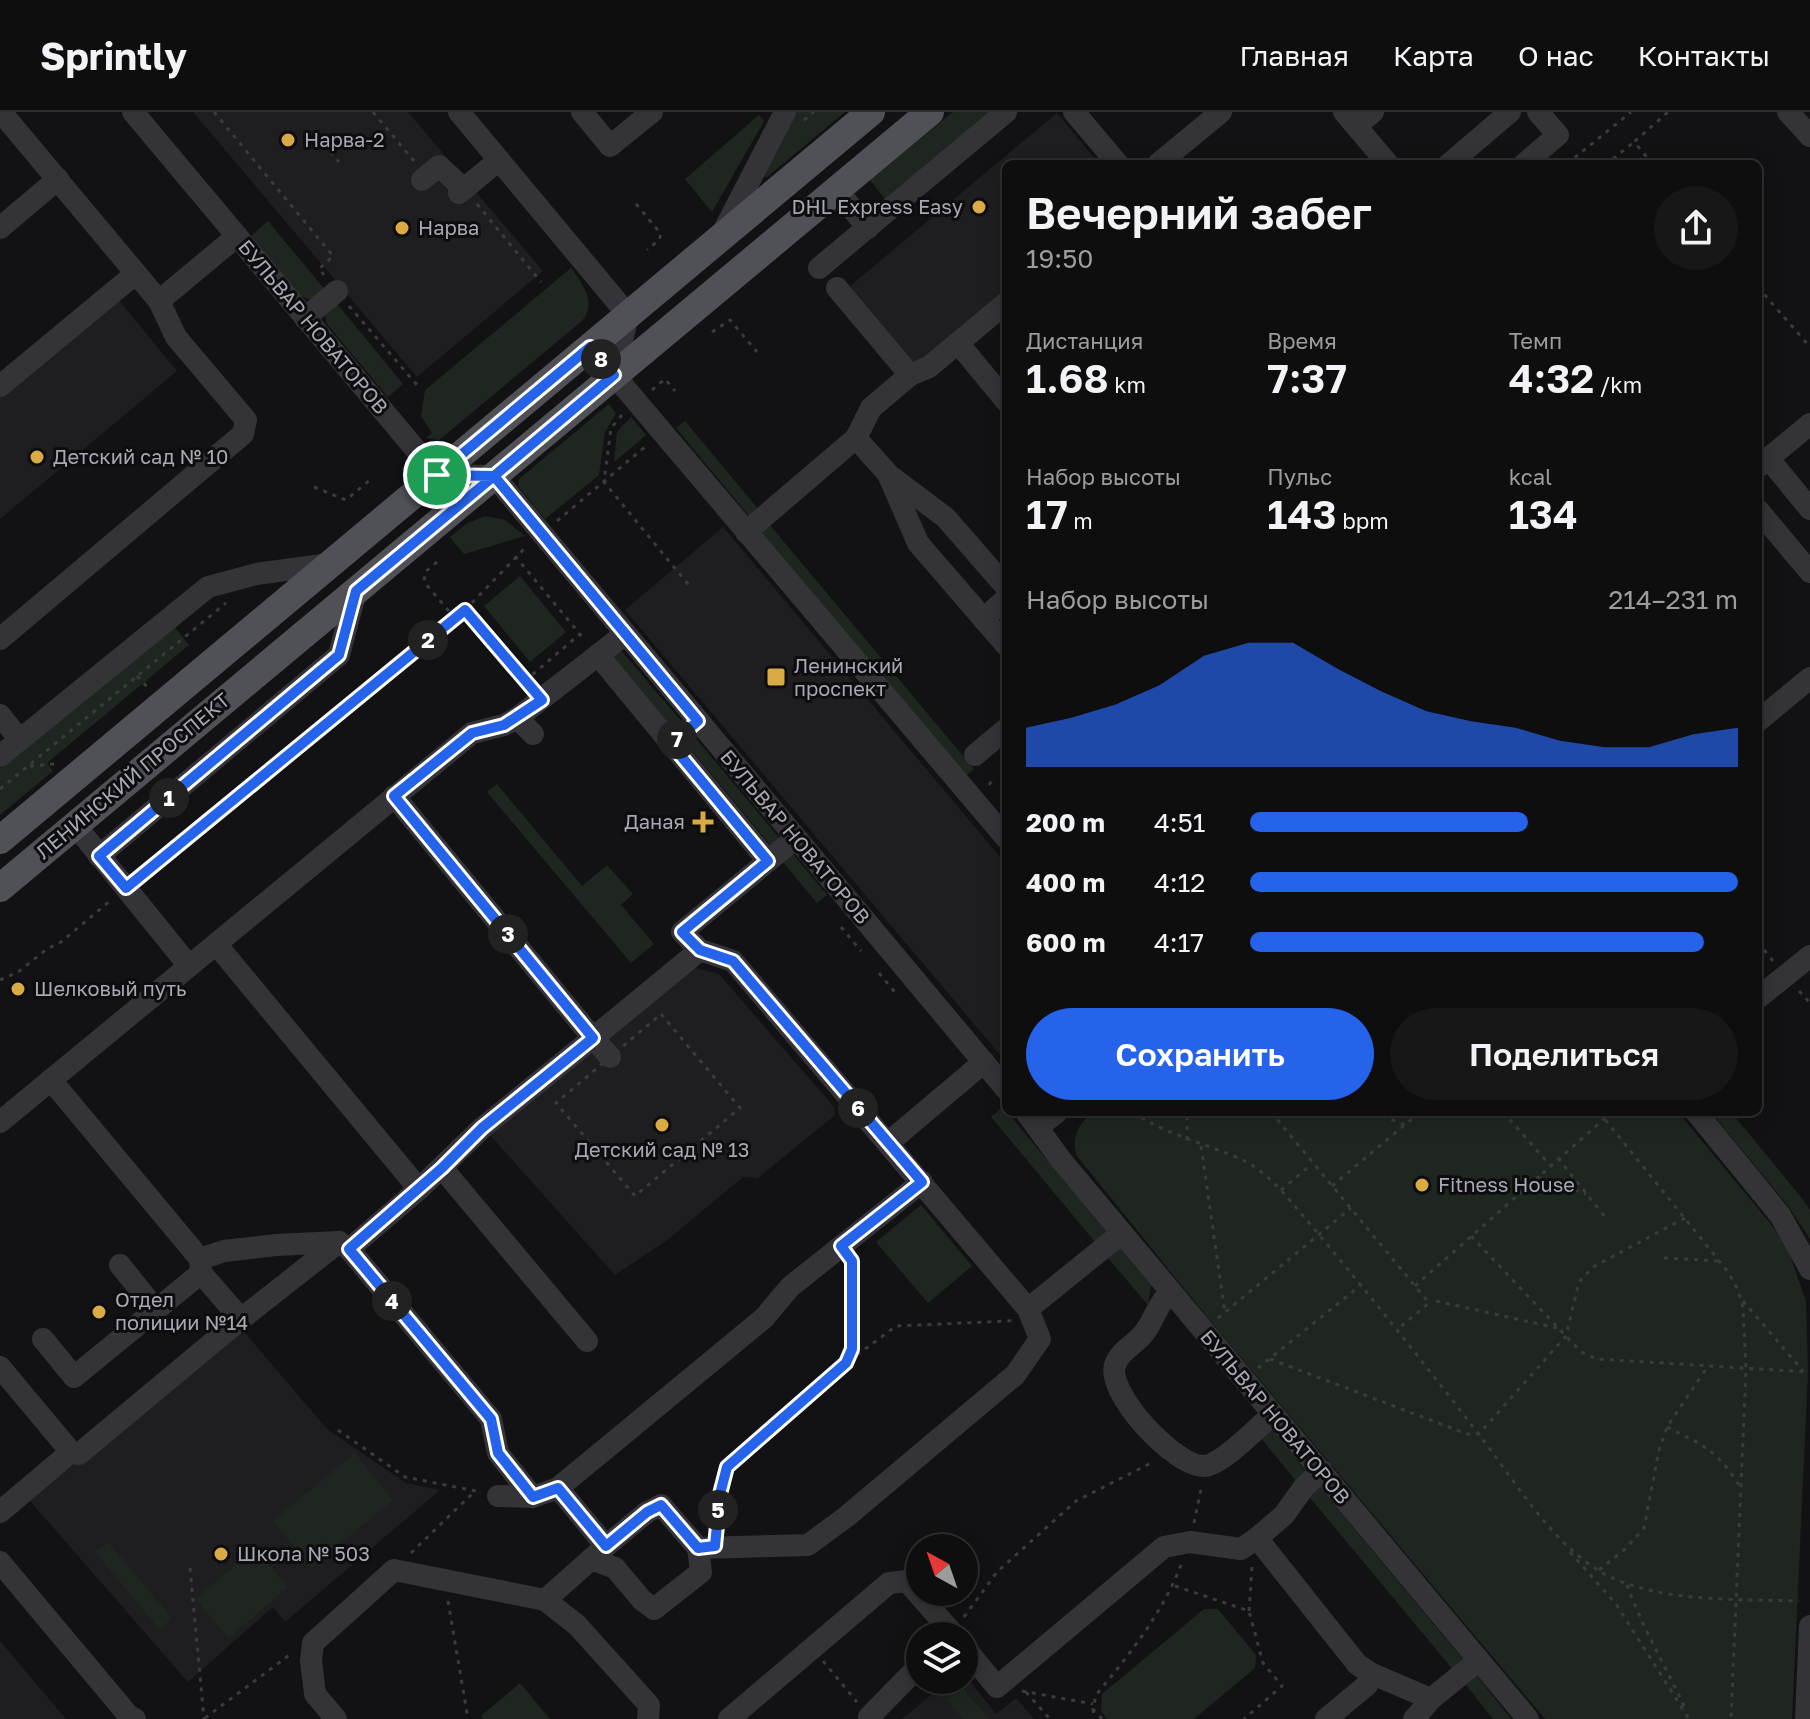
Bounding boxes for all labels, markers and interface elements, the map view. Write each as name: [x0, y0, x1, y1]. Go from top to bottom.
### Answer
text: Sprintly: [40, 33, 187, 78]
text: Главная: [1239, 39, 1349, 72]
text: Карта: [1393, 39, 1474, 72]
text: О нас: [1518, 39, 1594, 72]
text: Контакты: [1638, 39, 1770, 72]
place label: Нарва-2: [304, 127, 385, 151]
marker: Нарва-2: [279, 131, 297, 149]
text: Вечерний забег: [1026, 186, 1372, 239]
button: share: [1654, 186, 1738, 270]
place label: DHL Express Easy: [791, 194, 963, 218]
marker: DHL Express Easy: [970, 198, 988, 216]
place label: Нарва: [418, 215, 479, 239]
marker: Нарва: [393, 219, 411, 237]
street label: БУЛЬВАР НОВАТОРОВ: [234, 234, 394, 418]
text: 19:50: [1026, 243, 1093, 274]
text: Дистанция: [1026, 327, 1143, 354]
text: Время: [1267, 327, 1337, 354]
text: Темп: [1509, 327, 1562, 354]
pin: 8: [581, 339, 621, 379]
text: 8: [594, 345, 608, 372]
text: 1.68: [1026, 354, 1109, 402]
text: 7:37: [1267, 354, 1347, 402]
text: 4:32: [1509, 354, 1594, 402]
text: km: [1109, 371, 1146, 398]
text: /km: [1594, 371, 1642, 398]
pin: [403, 441, 471, 509]
place label: Детский сад № 10: [53, 444, 229, 468]
marker: Детский сад № 10: [28, 448, 46, 466]
icon: arrive: [415, 453, 459, 497]
text: Набор высоты: [1026, 463, 1181, 490]
text: Пульс: [1267, 463, 1332, 490]
text: kcal: [1509, 463, 1552, 490]
text: 17: [1026, 490, 1068, 538]
text: 143: [1267, 490, 1337, 538]
text: 134: [1509, 490, 1578, 538]
text: m: [1068, 507, 1093, 534]
text: bpm: [1337, 507, 1389, 534]
text: Набор высоты: [1026, 584, 1209, 615]
text: 214–231 m: [1608, 584, 1738, 615]
pin: 2: [408, 620, 448, 660]
text: 2: [421, 626, 435, 653]
place label: Ленинский проспект: [794, 653, 903, 700]
marker: Ленинский проспект: [765, 666, 787, 688]
street label: ЛЕНИНСКИЙ ПРОСПЕКТ: [31, 687, 234, 863]
pin: 7: [657, 719, 697, 759]
text: 7: [671, 725, 683, 752]
street label: БУЛЬВАР НОВАТОРОВ: [716, 744, 876, 928]
pin: 1: [149, 778, 189, 818]
text: 1: [163, 784, 175, 811]
text: 200 m: [1026, 807, 1105, 838]
text: 4:51: [1154, 807, 1205, 838]
place label: Даная: [624, 809, 685, 833]
marker: Даная: [692, 811, 714, 833]
text: 400 m: [1026, 867, 1105, 898]
text: 4:12: [1154, 867, 1205, 898]
pin: 3: [488, 914, 528, 954]
text: 3: [501, 920, 515, 947]
text: 600 m: [1026, 927, 1106, 958]
text: 4:17: [1154, 927, 1204, 958]
place label: Шелковый путь: [34, 976, 187, 1000]
marker: Шелковый путь: [9, 980, 27, 998]
button: Сохранить: [1026, 1008, 1374, 1100]
button: Поделиться: [1390, 1008, 1738, 1100]
pin: 6: [838, 1088, 878, 1128]
text: 6: [851, 1094, 865, 1121]
marker: Детский сад № 13: [653, 1116, 671, 1134]
place label: Детский сад № 13: [575, 1137, 749, 1161]
place label: Fitness House: [1438, 1172, 1575, 1196]
marker: Fitness House: [1413, 1176, 1431, 1194]
pin: 4: [372, 1281, 412, 1321]
place label: Отдел полиции №14: [115, 1287, 248, 1334]
text: 4: [385, 1287, 399, 1314]
marker: Отдел полиции №14: [90, 1303, 108, 1321]
street label: БУЛЬВАР НОВАТОРОВ: [1196, 1324, 1356, 1508]
pin: 5: [698, 1490, 738, 1530]
text: 5: [711, 1496, 725, 1523]
north arrow: [906, 1534, 978, 1606]
map controls: [906, 1534, 978, 1694]
place label: Школа № 503: [237, 1541, 370, 1565]
marker: Школа № 503: [212, 1545, 230, 1563]
button: layers: [906, 1622, 978, 1694]

